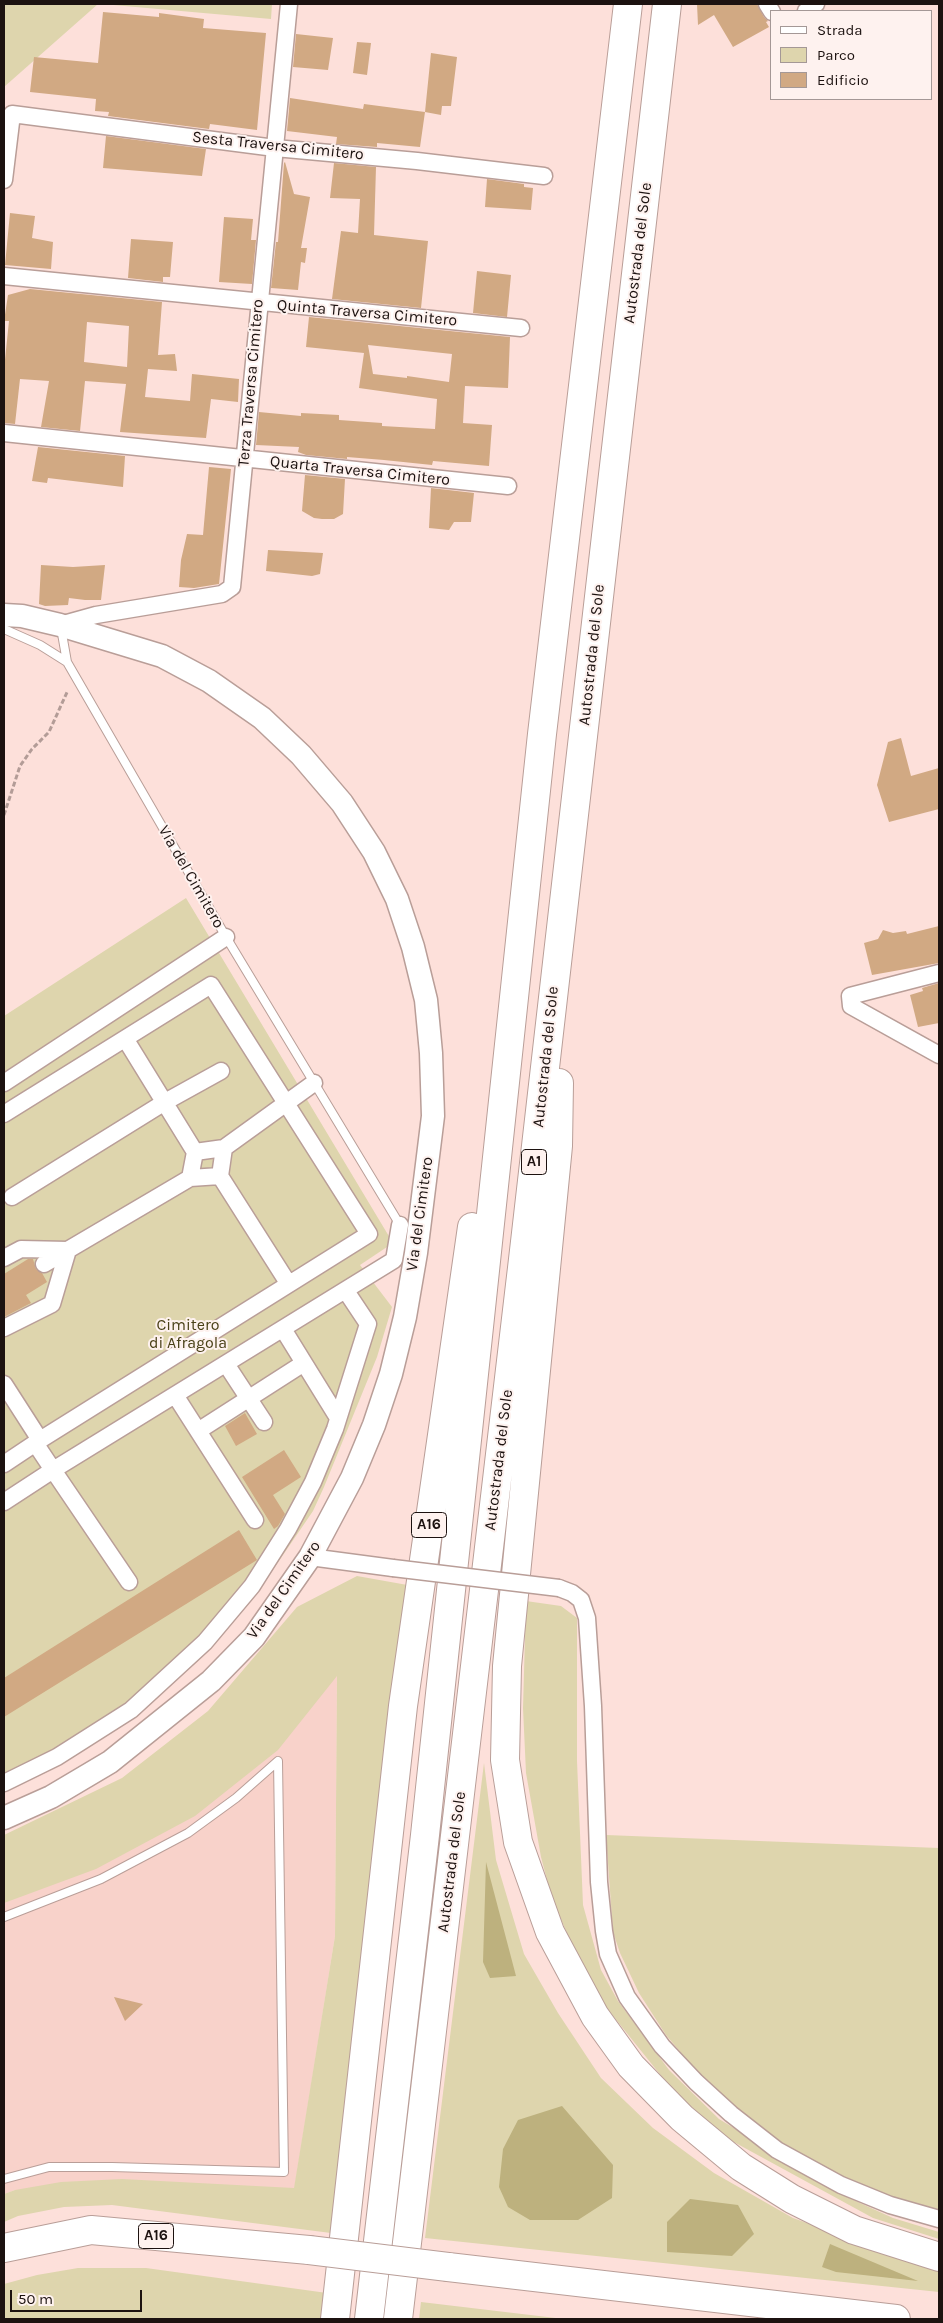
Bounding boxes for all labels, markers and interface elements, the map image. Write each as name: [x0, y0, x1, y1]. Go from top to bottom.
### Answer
legend: [770, 10, 933, 100]
text: Strada: [817, 21, 863, 39]
text: Parco: [817, 46, 855, 64]
text: Edificio: [817, 71, 869, 89]
street label: Sesta Traversa Cimitero: [191, 127, 365, 165]
street label: Autostrada del Sole: [620, 181, 656, 325]
street label: Quinta Traversa Cimitero: [276, 296, 458, 330]
street label: Terza Traversa Cimitero: [234, 298, 268, 468]
street label: Quarta Traversa Cimitero: [269, 452, 451, 490]
street label: Autostrada del Sole: [575, 583, 609, 727]
street label: Via del Cimitero: [154, 822, 228, 932]
street label: Autostrada del Sole: [529, 985, 563, 1129]
road number: A1: [522, 1150, 546, 1174]
street label: Via del Cimitero: [402, 1156, 438, 1272]
park label: Cimitero di Afragola: [149, 1315, 227, 1353]
street label: Autostrada del Sole: [481, 1388, 517, 1532]
road number: A16: [412, 1512, 446, 1538]
street label: Via del Cimitero: [243, 1537, 325, 1643]
street label: Autostrada del Sole: [434, 1790, 470, 1934]
road number: A16: [138, 2224, 174, 2248]
scale bar: [12, 2280, 145, 2312]
text: 50 m: [18, 2290, 53, 2308]

